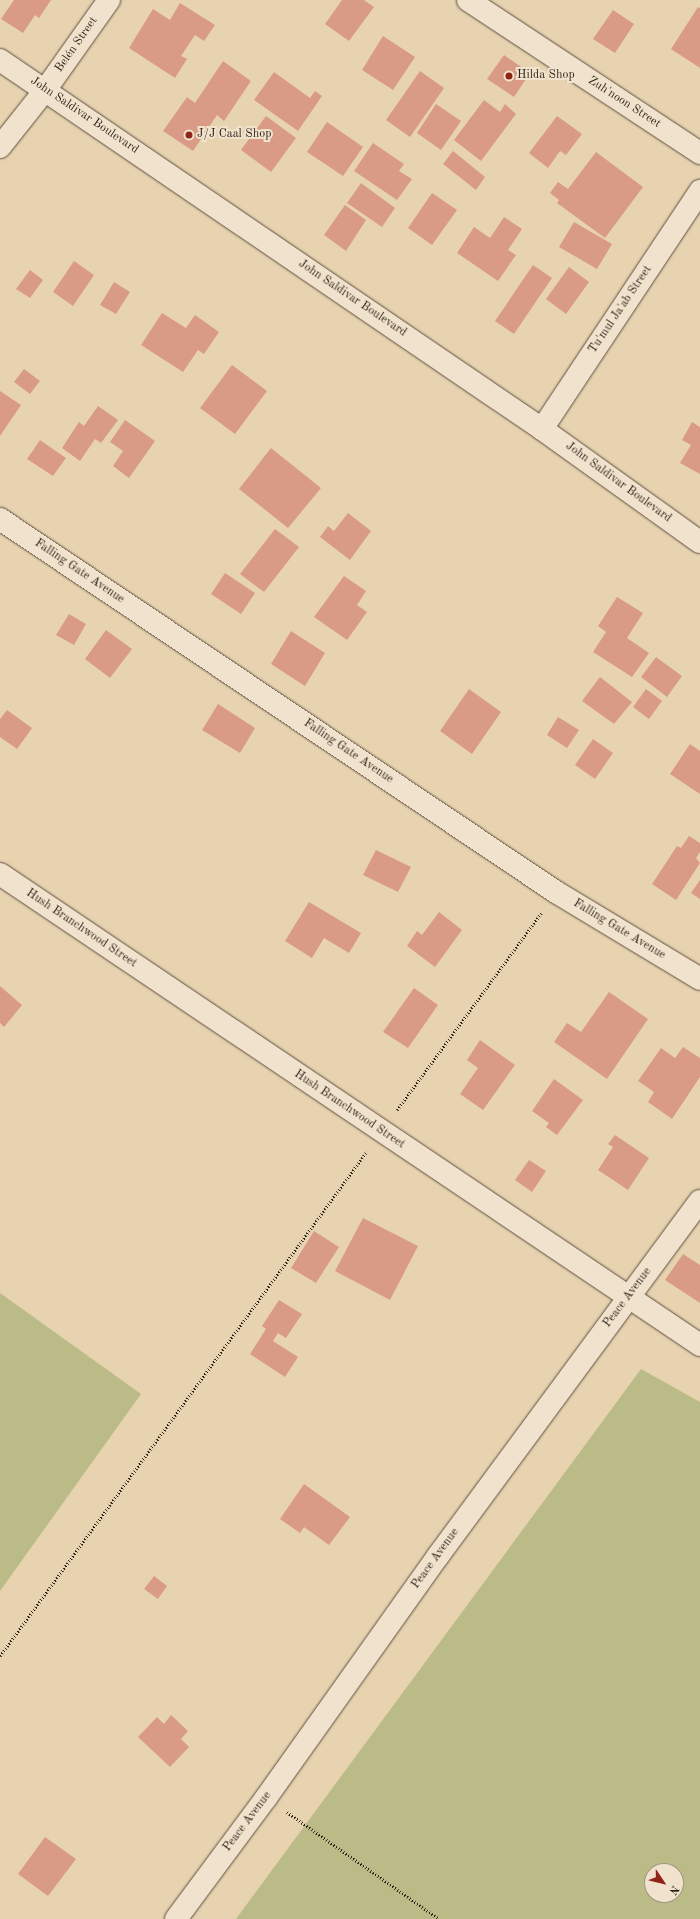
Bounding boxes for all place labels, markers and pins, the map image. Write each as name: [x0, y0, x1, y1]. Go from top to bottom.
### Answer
place label: Hilda Shop: [517, 69, 575, 83]
marker: Hilda Shop: [504, 71, 514, 81]
place label: J/J Caal Shop: [197, 128, 271, 142]
marker: J/J Caal Shop: [184, 130, 194, 140]

